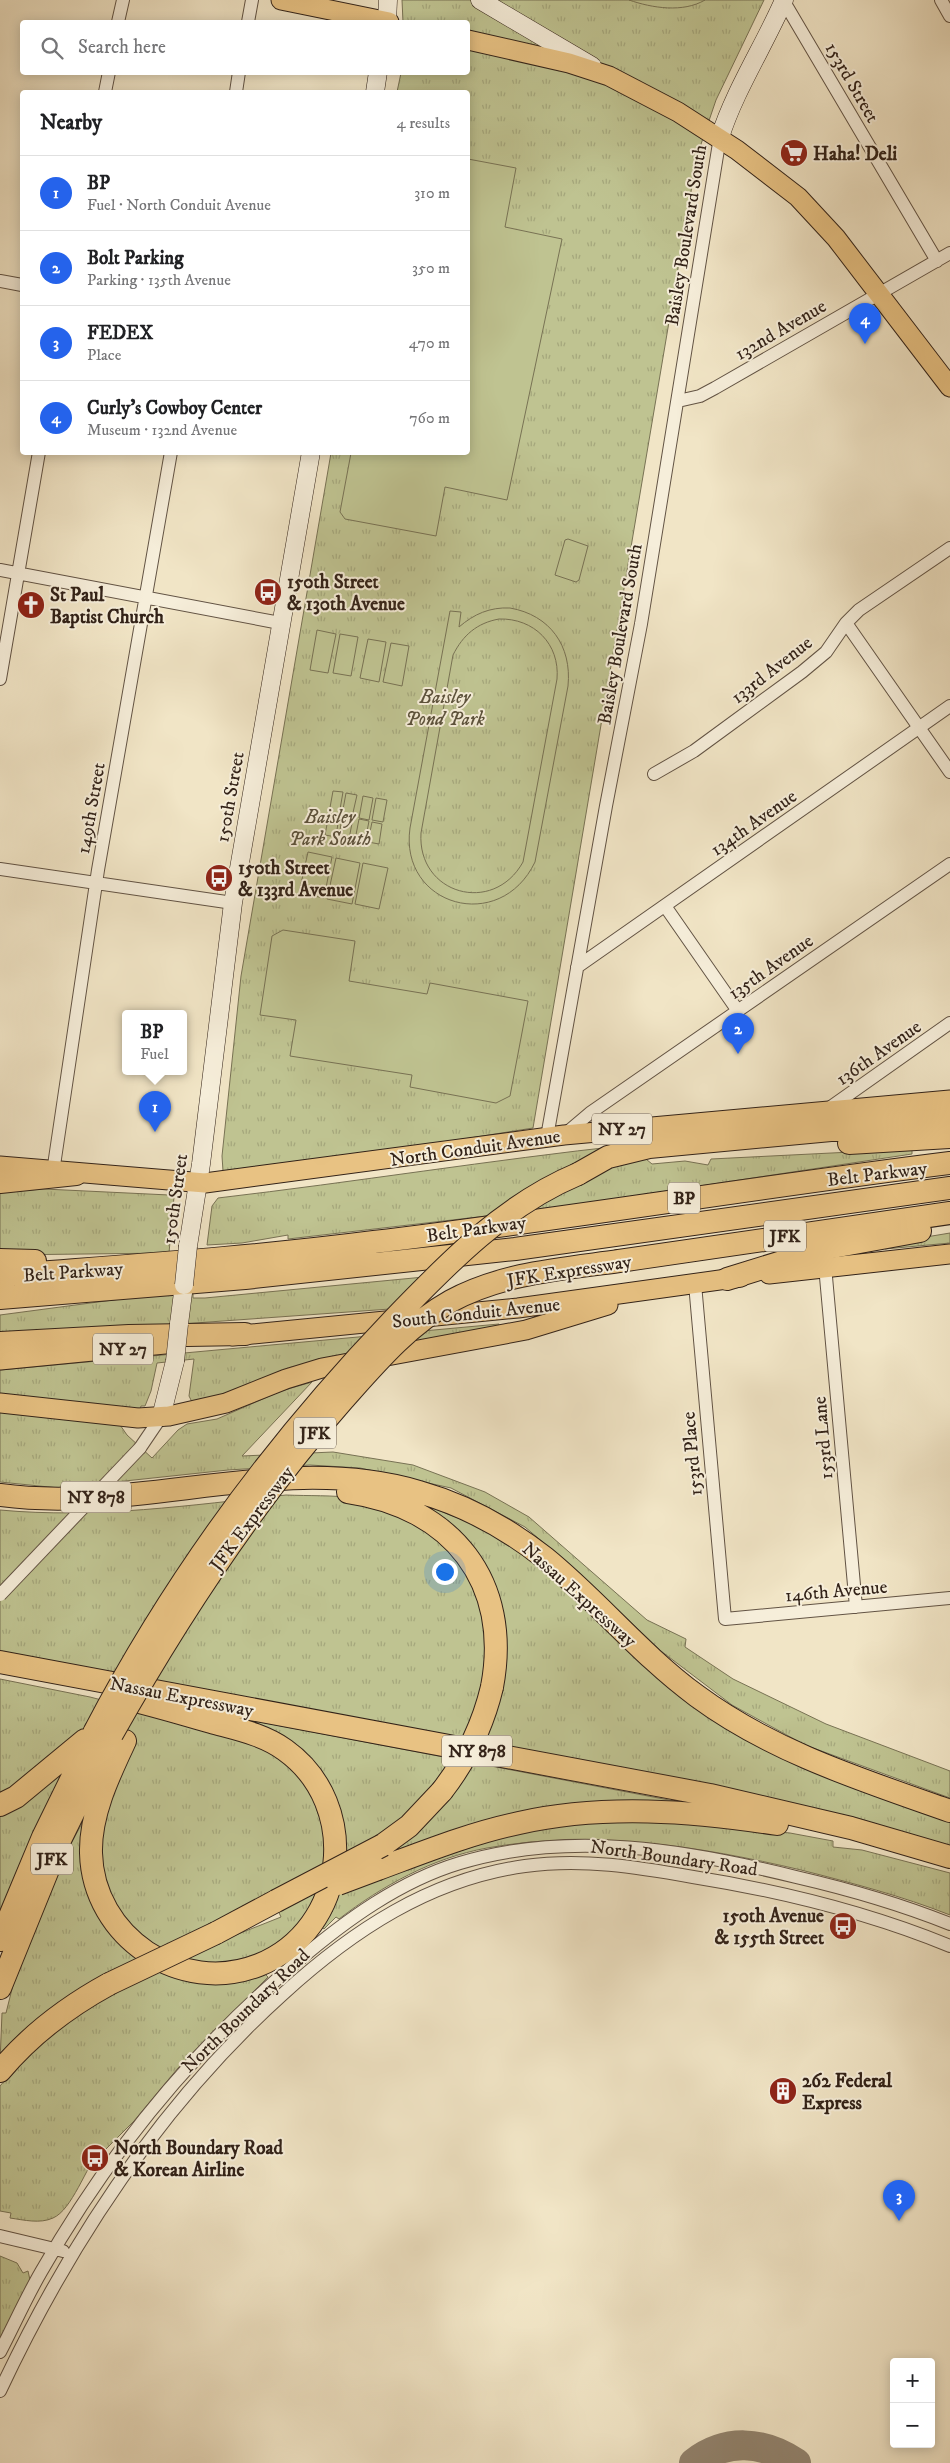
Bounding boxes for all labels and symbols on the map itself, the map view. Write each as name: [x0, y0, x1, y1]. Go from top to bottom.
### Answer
street label: 153rd Street: [820, 39, 884, 127]
supermarket icon: Haha! Deli: [779, 138, 809, 168]
street label: Baisley Boulevard South: [661, 143, 712, 328]
place label: Haha! Deli: [813, 143, 897, 166]
street label: 132nd Avenue: [731, 295, 831, 366]
pin: 4: [849, 303, 881, 344]
street label: Baisley Boulevard South: [593, 542, 648, 727]
place label: 150th Street & 130th Avenue: [287, 571, 405, 616]
bus stop icon: 150th Street & 130th Avenue: [253, 577, 283, 607]
place label: St Paul Baptist Church: [50, 584, 165, 629]
church icon: St Paul Baptist Church: [16, 590, 46, 620]
street label: 133rd Avenue: [727, 631, 817, 709]
park label: Baisley Pond Park: [405, 686, 485, 731]
street label: 150th Street: [211, 750, 250, 844]
street label: 149th Street: [72, 761, 111, 856]
street label: 134th Avenue: [706, 785, 801, 861]
park label: Baisley Park South: [289, 806, 371, 851]
place label: 150th Street & 133rd Avenue: [238, 857, 353, 902]
bus stop icon: 150th Street & 133rd Avenue: [204, 863, 234, 893]
street label: 135th Avenue: [724, 930, 818, 1005]
pin: 2: [722, 1013, 754, 1054]
street label: 136th Avenue: [832, 1015, 926, 1091]
pin: 1: [139, 1091, 171, 1132]
road number: NY 27: [592, 1114, 652, 1144]
street label: North Conduit Avenue: [389, 1125, 562, 1172]
street label: 150th Street: [158, 1152, 193, 1246]
street label: Belt Parkway: [826, 1157, 929, 1192]
road number: BP: [668, 1182, 700, 1214]
street label: Belt Parkway: [425, 1211, 528, 1248]
road number: JFK: [764, 1220, 806, 1252]
street label: JFK Expressway: [503, 1250, 634, 1293]
street label: Belt Parkway: [22, 1257, 125, 1287]
street label: South Conduit Avenue: [391, 1293, 561, 1334]
road number: NY 27: [93, 1334, 153, 1365]
street label: 153rd Lane: [808, 1395, 839, 1480]
street label: 153rd Place: [677, 1411, 708, 1497]
road number: JFK: [294, 1418, 336, 1449]
street label: JFK Expressway: [204, 1461, 300, 1578]
road number: NY 878: [61, 1481, 131, 1512]
street label: Nassau Expressway: [517, 1538, 642, 1653]
your location: [432, 1559, 458, 1585]
street label: 146th Avenue: [784, 1576, 888, 1607]
street label: Nassau Expressway: [108, 1672, 257, 1723]
road number: NY 878: [442, 1735, 512, 1766]
street label: North Boundary Road: [589, 1835, 760, 1882]
road number: JFK: [31, 1844, 73, 1875]
place label: 150th Avenue & 155th Street: [714, 1905, 825, 1950]
bus stop icon: 150th Avenue & 155th Street: [828, 1911, 858, 1941]
street label: North Boundary Road: [177, 1944, 315, 2078]
place label: 262 Federal Express: [802, 2070, 892, 2115]
building icon: 262 Federal Express: [768, 2076, 798, 2106]
place label: North Boundary Road & Korean Airline: [114, 2137, 283, 2182]
bus stop icon: North Boundary Road & Korean Airline: [80, 2143, 110, 2173]
pin: 3: [883, 2180, 915, 2221]

